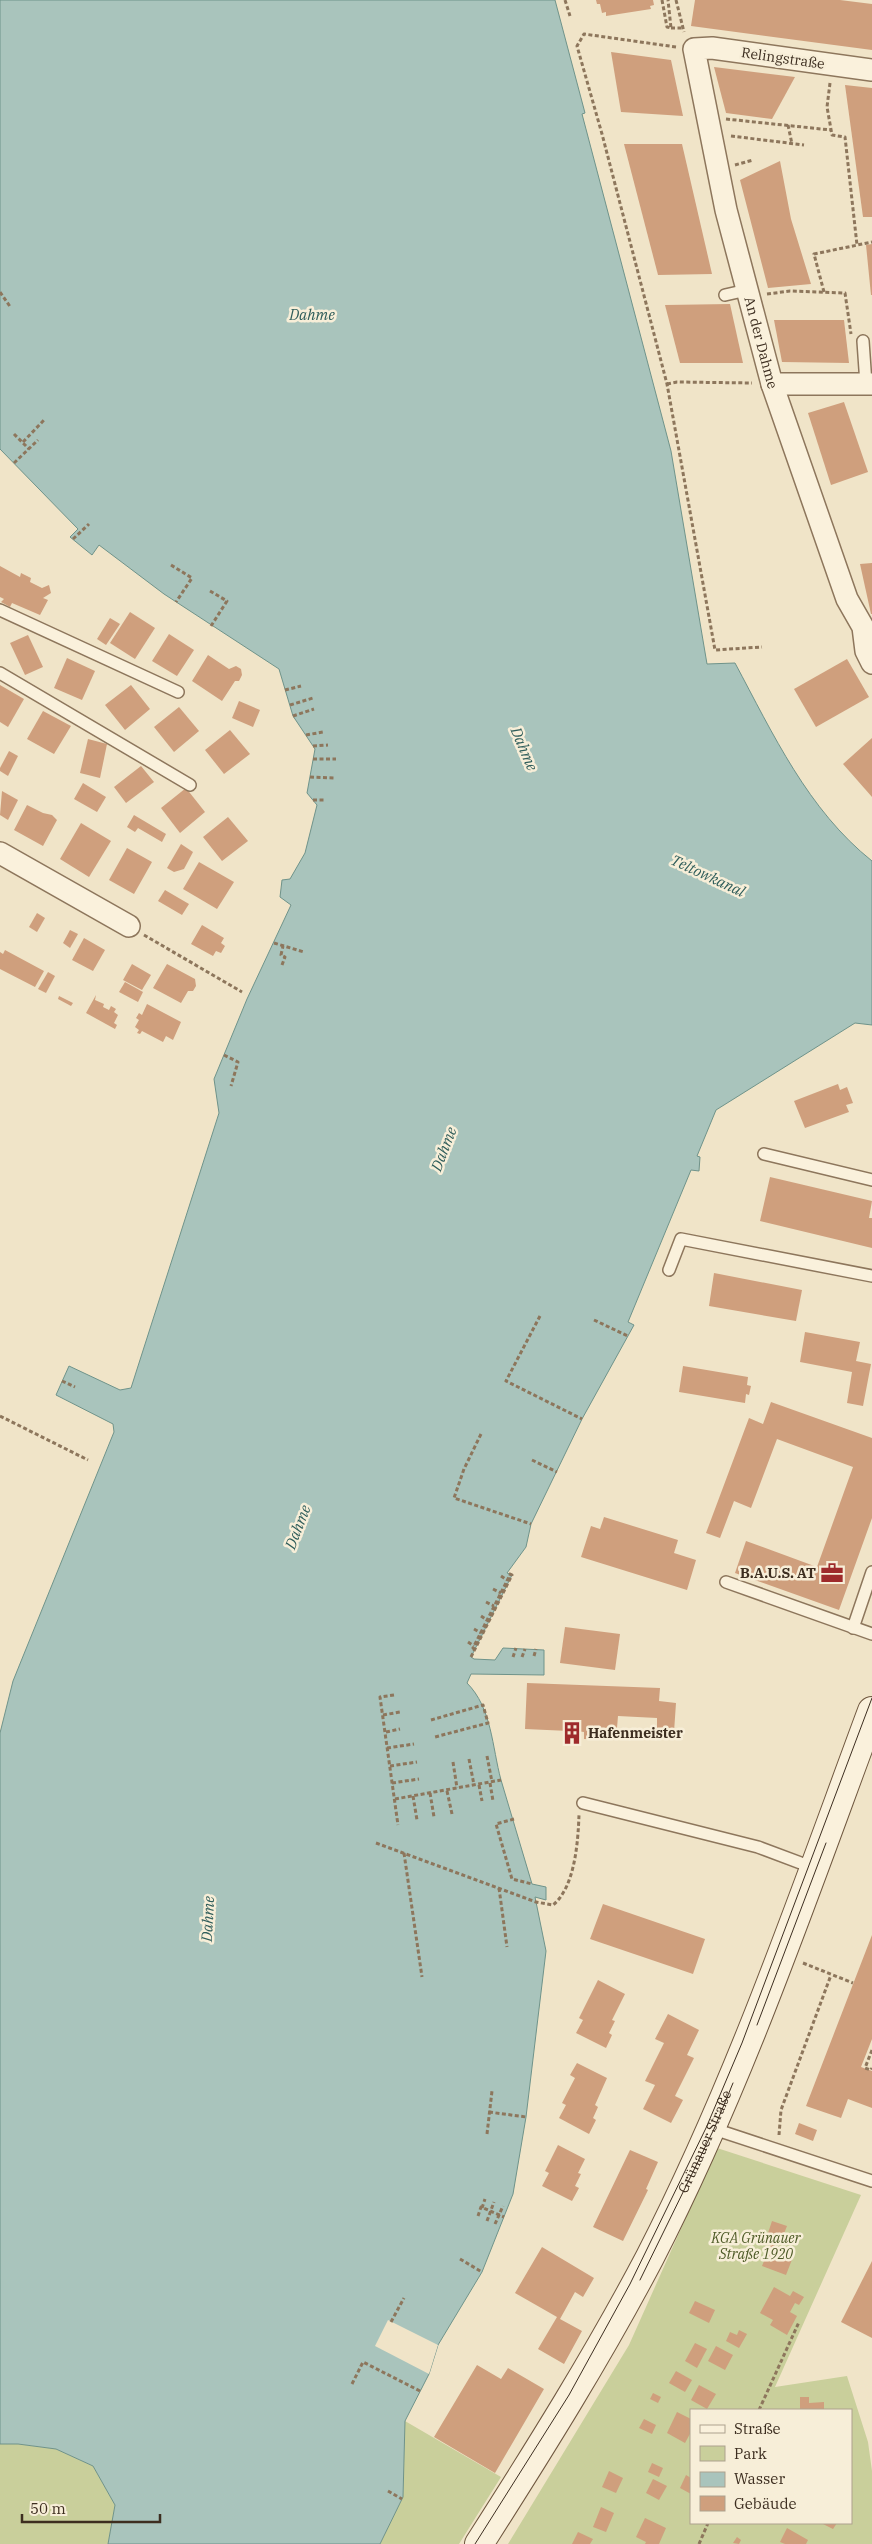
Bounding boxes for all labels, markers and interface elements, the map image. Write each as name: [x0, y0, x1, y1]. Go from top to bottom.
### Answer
street label: Relingstraße: [740, 43, 826, 73]
street label: An der Dahme: [740, 295, 782, 391]
water label: Dahme: [288, 305, 335, 324]
water label: Dahme: [506, 723, 542, 774]
water label: Teltowkanal: [668, 850, 749, 901]
water label: Dahme: [426, 1124, 461, 1174]
water label: Dahme: [280, 1502, 315, 1552]
office icon: B.A.U.S. AT: [819, 1560, 845, 1586]
place label: B.A.U.S. AT: [740, 1564, 816, 1582]
building icon: Hafenmeister: [559, 1720, 585, 1746]
place label: Hafenmeister: [588, 1724, 683, 1742]
water label: Dahme: [197, 1895, 218, 1943]
street label: Grünauer Straße: [674, 2087, 735, 2196]
park label: KGA Grünauer Straße 1920: [710, 2229, 802, 2263]
legend: [690, 2409, 852, 2524]
text: Straße: [734, 2419, 781, 2438]
text: Park: [734, 2444, 767, 2463]
text: Wasser: [734, 2469, 785, 2488]
scale bar: [22, 2492, 160, 2524]
text: Gebäude: [734, 2494, 797, 2513]
text: 50 m: [30, 2499, 66, 2518]

